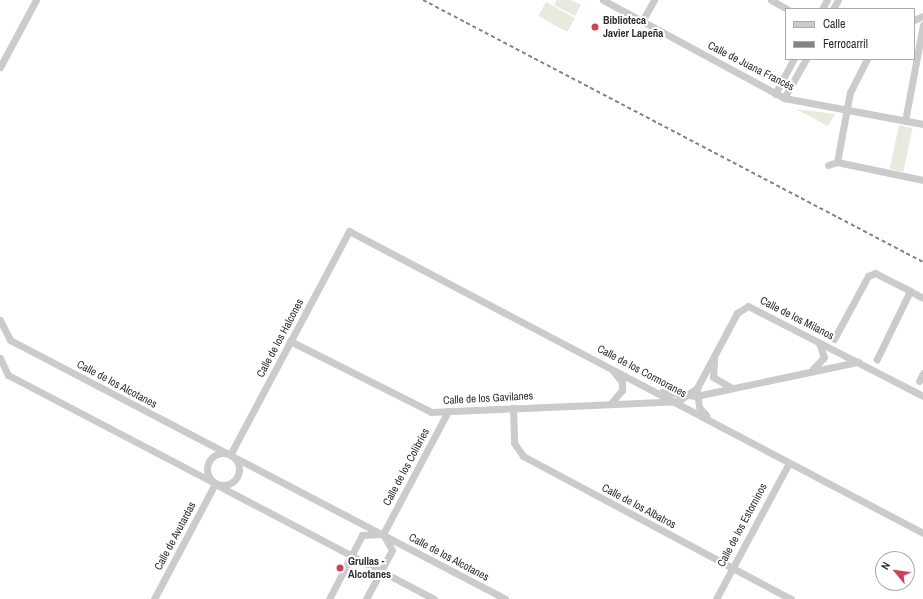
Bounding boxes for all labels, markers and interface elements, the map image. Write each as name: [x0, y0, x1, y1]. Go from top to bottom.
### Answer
legend: [785, 8, 915, 60]
place label: Biblioteca Javier Lapeña: [603, 14, 663, 40]
text: Calle: [823, 16, 845, 32]
marker: Biblioteca Javier Lapeña: [590, 22, 600, 32]
text: Ferrocarril: [823, 36, 868, 52]
street label: Calle de Juana Francés: [706, 38, 796, 94]
street label: Calle de los Milanos: [758, 294, 836, 342]
street label: Calle de los Halcones: [254, 296, 306, 380]
street label: Calle de los Cormoranes: [595, 342, 689, 400]
street label: Calle de los Alcotanes: [75, 357, 159, 411]
street label: Calle de los Gavilanes: [443, 389, 533, 407]
street label: Calle de los Colibríes: [380, 426, 432, 508]
street label: Calle de los Albatros: [599, 481, 679, 531]
street label: Calle de los Estorninos: [714, 481, 770, 569]
street label: Calle de Avutardas: [151, 499, 199, 573]
street label: Calle de los Alcotanes: [407, 530, 491, 584]
north arrow: [875, 551, 915, 591]
place label: Grullas - Alcotanes: [348, 555, 391, 581]
text: N: [878, 559, 893, 572]
marker: Grullas - Alcotanes: [335, 563, 345, 573]

